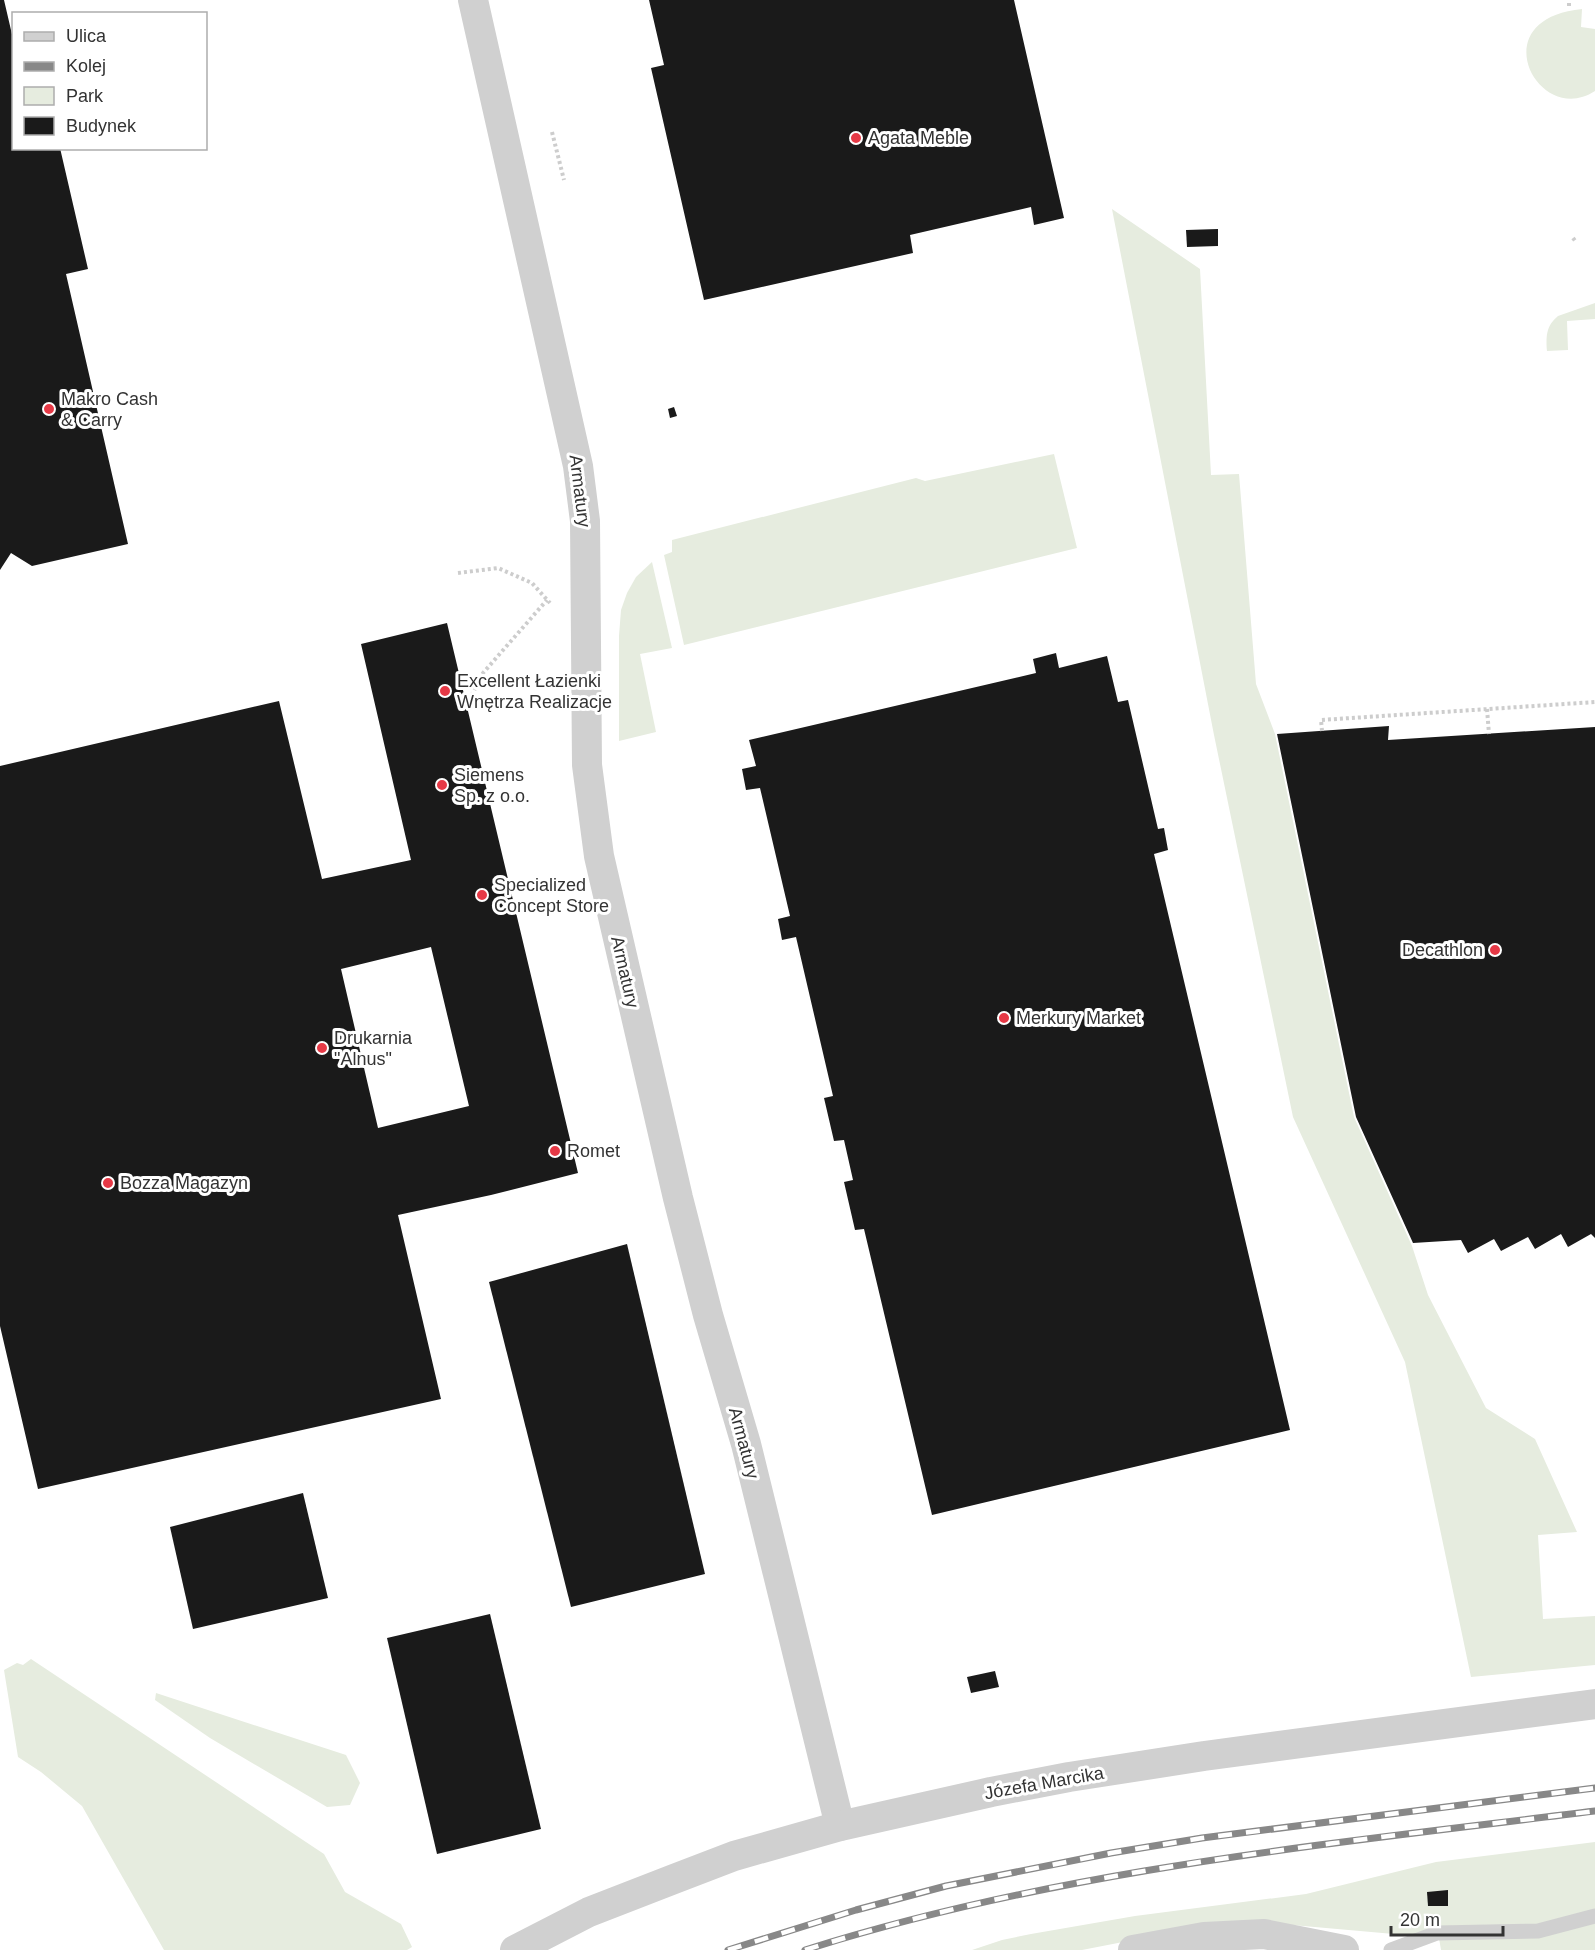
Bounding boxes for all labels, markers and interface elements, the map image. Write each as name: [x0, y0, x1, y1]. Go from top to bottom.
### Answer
legend: [12, 12, 207, 150]
text: Ulica: [66, 26, 107, 46]
text: Kolej: [66, 56, 106, 76]
text: Park: [66, 86, 104, 106]
text: Budynek: [66, 116, 137, 136]
place label: Agata Meble: [868, 128, 969, 148]
marker: Agata Meble: [849, 131, 863, 145]
place label: Makro Cash & Carry: [61, 389, 158, 430]
marker: Makro Cash & Carry: [42, 402, 56, 416]
street label: Armatury: [566, 454, 594, 528]
place label: Excellent Łazienki Wnętrza Realizacje: [457, 671, 612, 712]
marker: Excellent Łazienki Wnętrza Realizacje: [438, 684, 452, 698]
place label: Siemens Sp. z o.o.: [454, 765, 530, 806]
marker: Siemens Sp. z o.o.: [435, 778, 449, 792]
place label: Specialized Concept Store: [494, 875, 609, 916]
marker: Specialized Concept Store: [475, 888, 489, 902]
street label: Armatury: [607, 934, 643, 1010]
place label: Decathlon: [1402, 940, 1483, 960]
marker: Decathlon: [1488, 943, 1502, 957]
place label: Merkury Market: [1016, 1008, 1141, 1028]
marker: Merkury Market: [997, 1011, 1011, 1025]
place label: Drukarnia "Alnus": [334, 1028, 413, 1069]
marker: Drukarnia "Alnus": [315, 1041, 329, 1055]
place label: Romet: [567, 1141, 620, 1161]
marker: Romet: [548, 1144, 562, 1158]
place label: Bozza Magazyn: [120, 1173, 248, 1193]
marker: Bozza Magazyn: [101, 1176, 115, 1190]
street label: Armatury: [725, 1405, 763, 1481]
street label: Józefa Marcika: [983, 1762, 1106, 1803]
scale bar: [1391, 1899, 1504, 1937]
text: 20 m: [1400, 1910, 1440, 1930]

